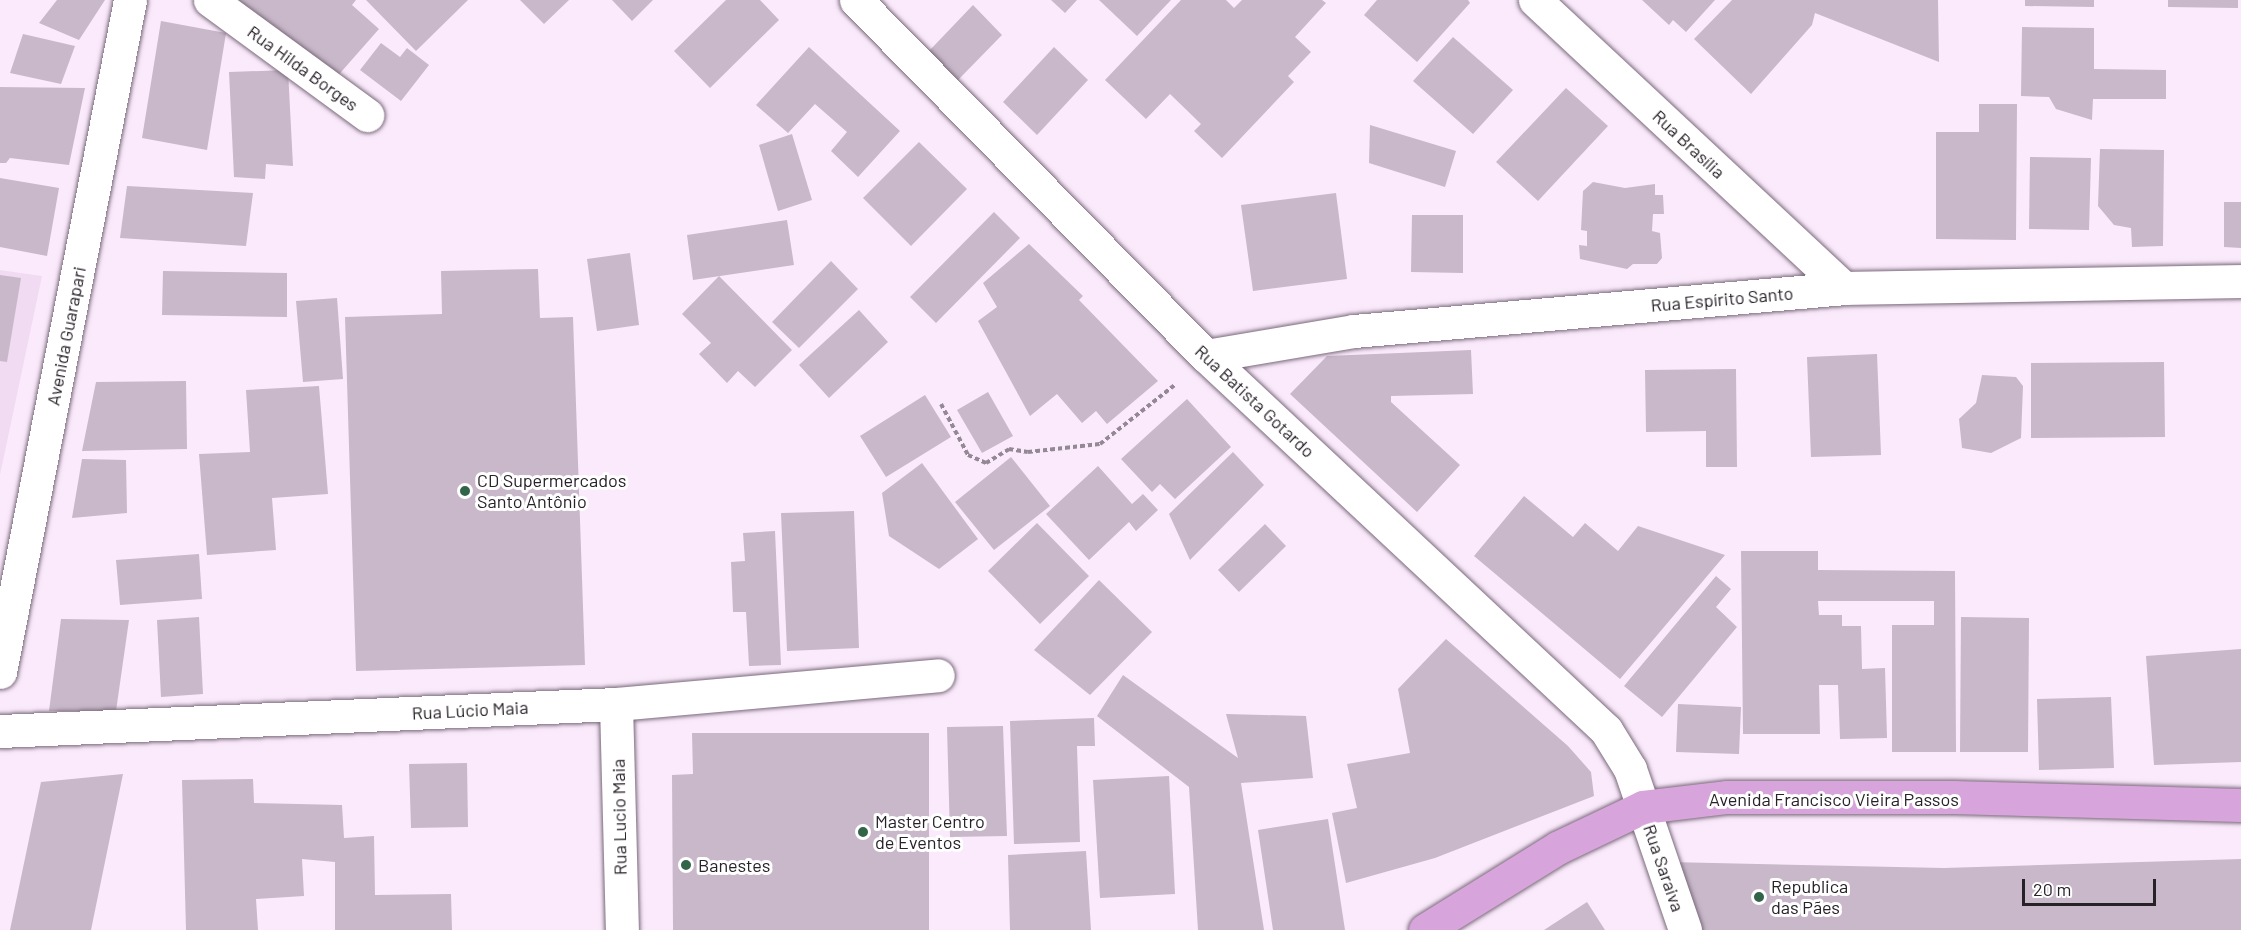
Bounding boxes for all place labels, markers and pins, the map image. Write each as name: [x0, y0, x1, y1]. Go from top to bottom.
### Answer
place label: CD Supermercados Santo Antônio: [477, 470, 626, 512]
marker: CD Supermercados Santo Antônio: [458, 484, 472, 498]
place label: Master Centro de Eventos: [875, 811, 985, 854]
marker: Master Centro de Eventos: [856, 825, 870, 839]
place label: Banestes: [698, 854, 770, 876]
marker: Banestes: [679, 858, 693, 872]
place label: Republica das Pães: [1771, 876, 1848, 918]
marker: Republica das Pães: [1752, 890, 1766, 904]

